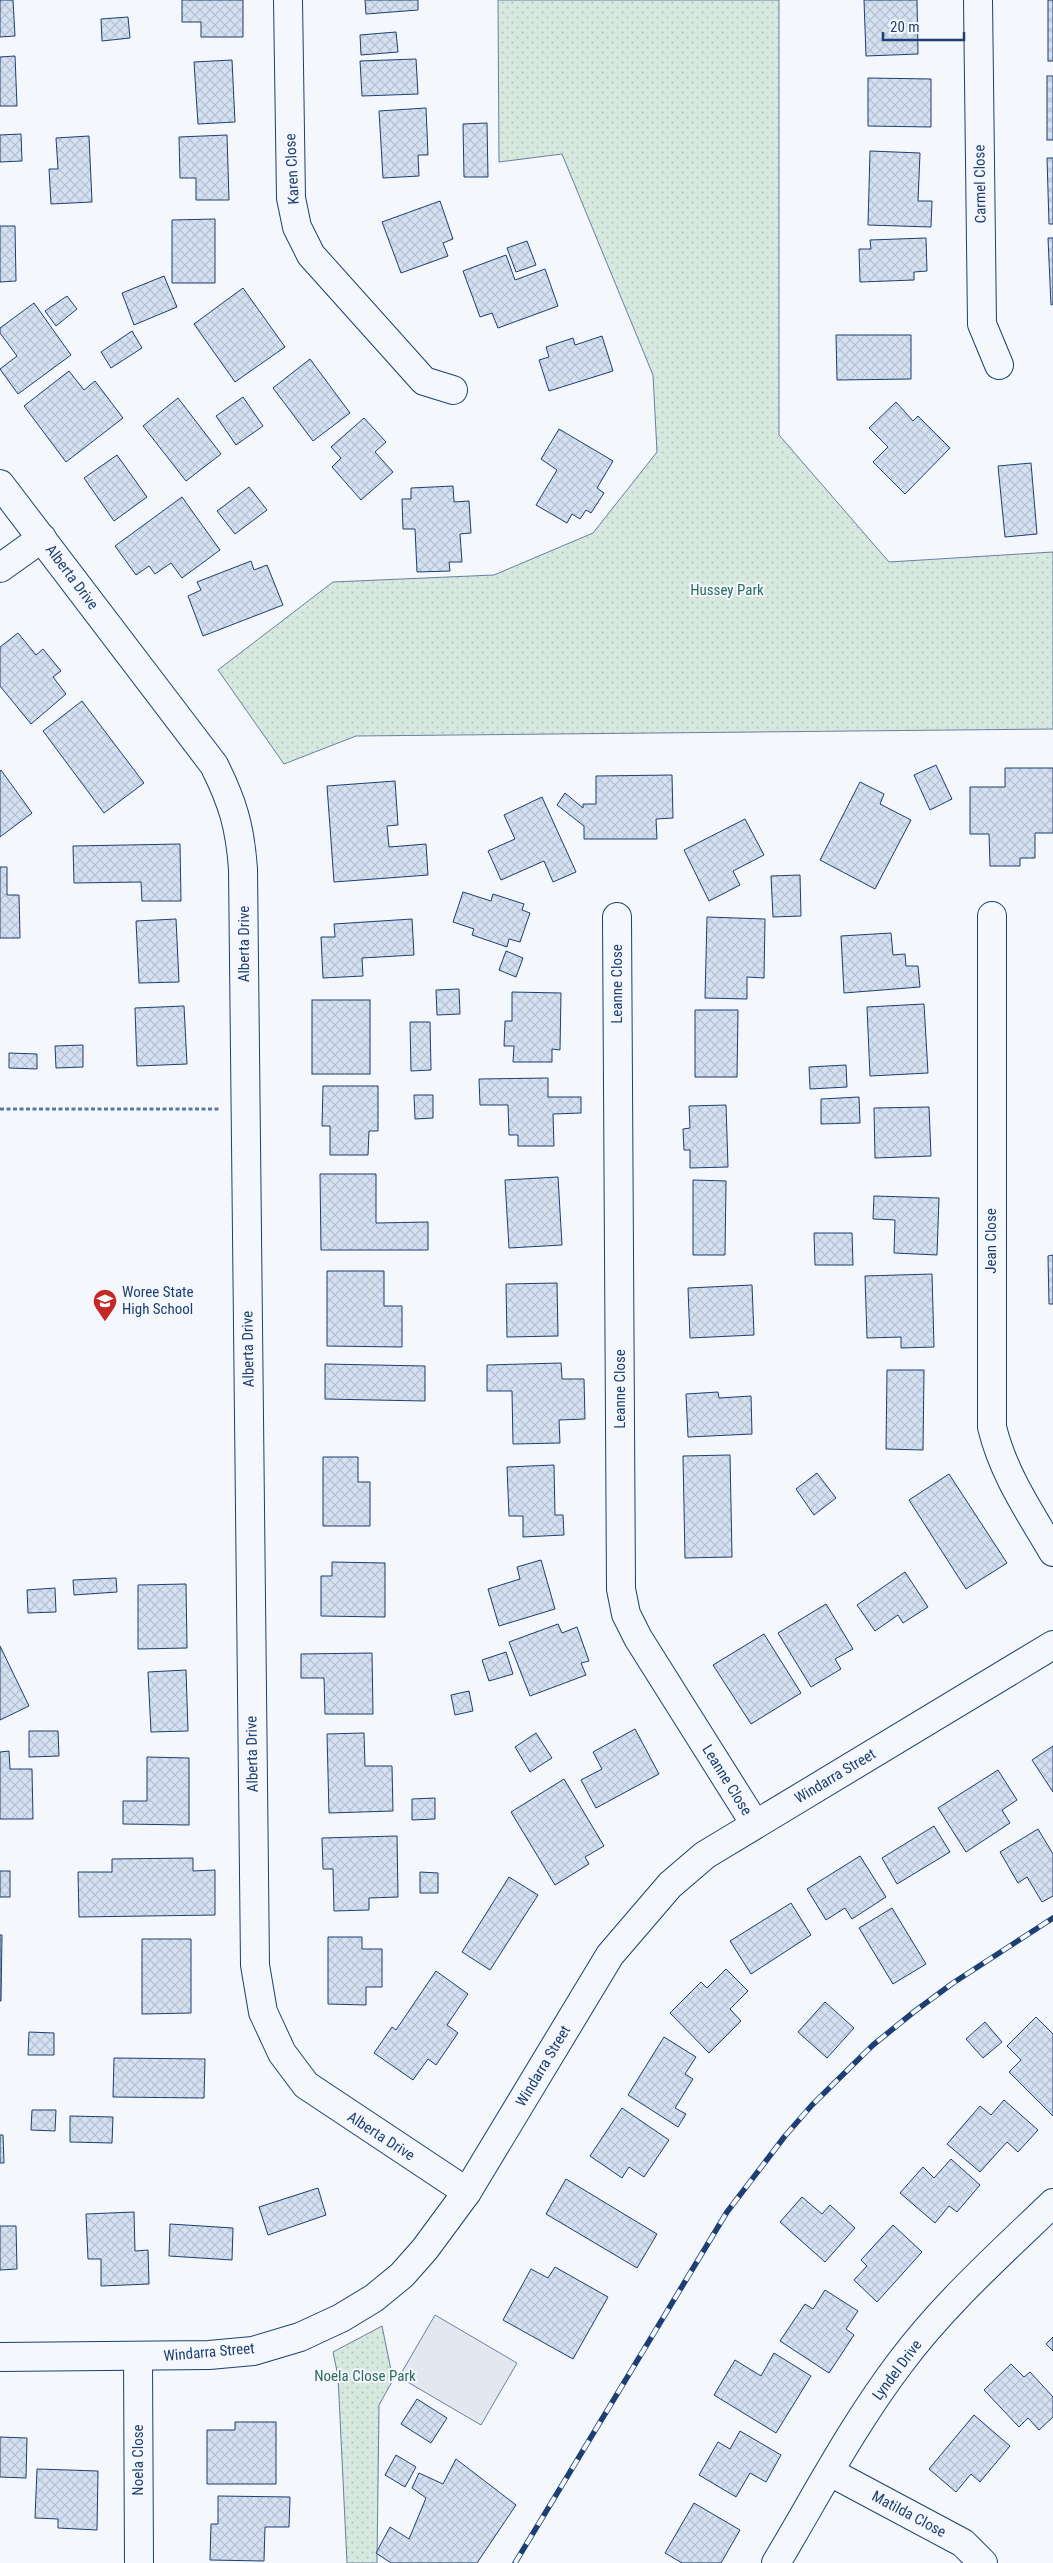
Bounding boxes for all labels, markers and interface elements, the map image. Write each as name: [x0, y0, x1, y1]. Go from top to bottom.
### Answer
scale bar: [883, 10, 964, 42]
text: 20 m: [890, 18, 920, 36]
street label: Karen Close: [281, 133, 303, 205]
street label: Carmel Close: [970, 144, 990, 224]
street label: Alberta Drive: [42, 541, 102, 613]
park label: Hussey Park: [690, 581, 764, 599]
street label: Alberta Drive: [235, 906, 253, 982]
street label: Leanne Close: [608, 944, 626, 1024]
street label: Jean Close: [982, 1208, 1000, 1274]
place label: Woree State High School: [122, 1283, 194, 1318]
school or university icon: Woree State High School: [92, 1288, 118, 1322]
street label: Alberta Drive: [238, 1311, 258, 1387]
street label: Leanne Close: [611, 1349, 629, 1429]
street label: Alberta Drive: [242, 1716, 262, 1792]
street label: Leanne Close: [698, 1741, 756, 1819]
street label: Windarra Street: [791, 1745, 879, 1807]
street label: Windarra Street: [512, 2022, 574, 2110]
street label: Alberta Drive: [344, 2108, 418, 2164]
street label: Lyndel Drive: [868, 2336, 926, 2404]
street label: Windarra Street: [163, 2339, 255, 2365]
park label: Noela Close Park: [314, 2367, 416, 2385]
street label: Noela Close: [129, 2424, 147, 2496]
street label: Matilda Close: [869, 2487, 949, 2541]

